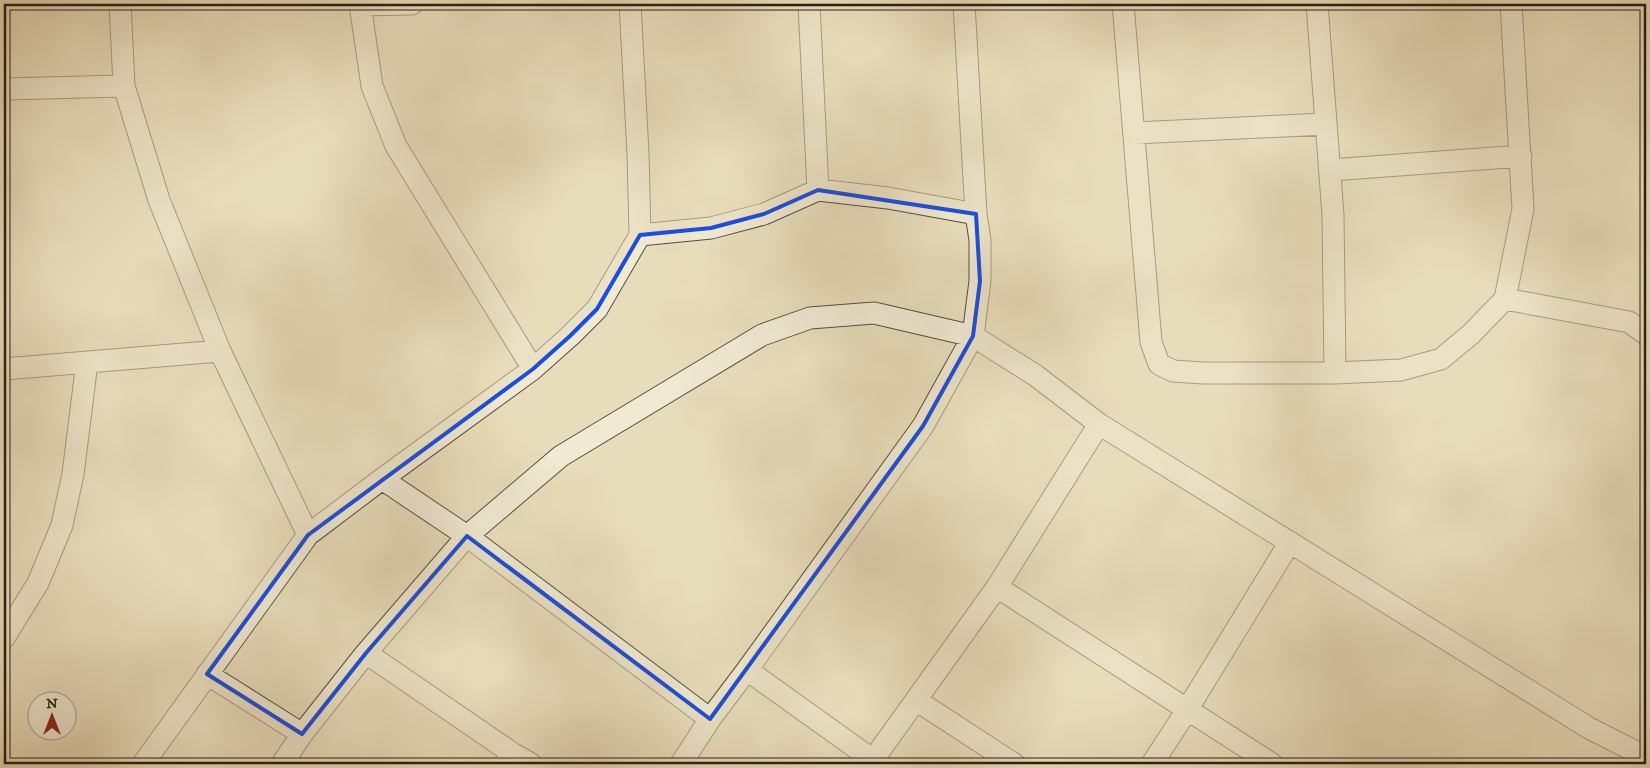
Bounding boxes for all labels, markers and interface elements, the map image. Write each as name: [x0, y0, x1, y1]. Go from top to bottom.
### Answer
north arrow: [28, 690, 78, 740]
text: N: [46, 695, 58, 713]

